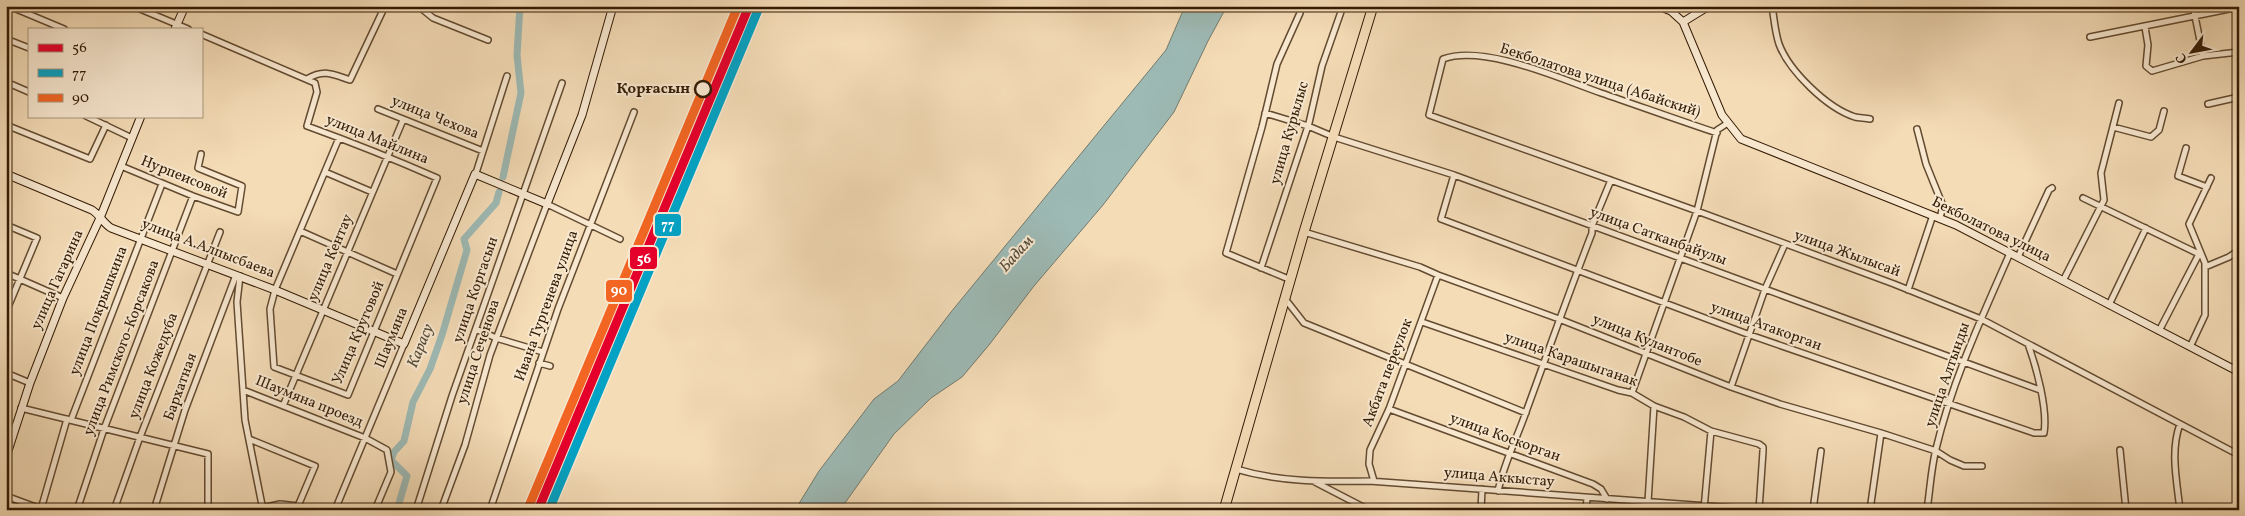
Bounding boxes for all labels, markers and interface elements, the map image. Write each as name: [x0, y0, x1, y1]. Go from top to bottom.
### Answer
legend: [28, 28, 202, 118]
north arrow: [2168, 28, 2218, 78]
text: 56: [72, 38, 87, 59]
street label: Бекболатова улица (Абайский): [1497, 39, 1703, 123]
text: С: [2172, 49, 2193, 67]
text: 77: [72, 64, 87, 85]
place label: Қорғасын: [617, 79, 690, 100]
street label: улица Курылыс: [1265, 79, 1315, 187]
marker: Қорғасын: [694, 80, 712, 98]
text: 90: [72, 88, 89, 109]
street label: улица Чехова: [388, 91, 482, 145]
street label: улица Майлина: [322, 110, 432, 170]
street label: Нурпеисовой: [137, 151, 231, 205]
street label: Бекболатова улица: [1928, 192, 2054, 268]
street label: улица Сатканбайулы: [1587, 202, 1730, 272]
street label: улица Кентау: [303, 211, 359, 305]
line badge: 77: [654, 213, 682, 237]
street label: улица А.Алпысбаева: [138, 214, 278, 284]
text: 77: [661, 217, 675, 236]
street label: улица Жылысай: [1791, 225, 1903, 283]
street label: улица Гагарина: [27, 227, 89, 333]
street label: Ивана Тургенева улица: [510, 228, 584, 384]
water label: Бадам: [995, 231, 1039, 277]
street label: улица Коргасын: [448, 234, 504, 346]
street label: улица Покрышкина: [65, 243, 133, 379]
line badge: 56: [629, 246, 658, 270]
text: 56: [637, 250, 652, 269]
street label: улица Римского-Корсакова: [79, 257, 165, 439]
street label: Улица Круговой: [328, 278, 390, 388]
line badge: 90: [605, 279, 633, 303]
text: 90: [611, 282, 628, 301]
street label: улица Сеченова: [452, 297, 506, 407]
street label: улица Атакорган: [1707, 297, 1825, 357]
street label: Шаумяна: [370, 304, 414, 372]
street label: улица Кулантобе: [1589, 309, 1705, 373]
street label: улица Кожедуба: [124, 310, 184, 422]
street label: Акбата переулок: [1358, 316, 1418, 430]
street label: улица Алтынды: [1920, 319, 1976, 430]
water label: Карасу: [402, 321, 440, 371]
street label: улица Карашыганак: [1502, 327, 1640, 393]
street label: Бархатная: [159, 350, 203, 424]
street label: Шаумяна проезд: [252, 371, 367, 433]
street label: улица Коскорган: [1447, 408, 1563, 468]
street label: улица Аккыстау: [1443, 463, 1555, 493]

